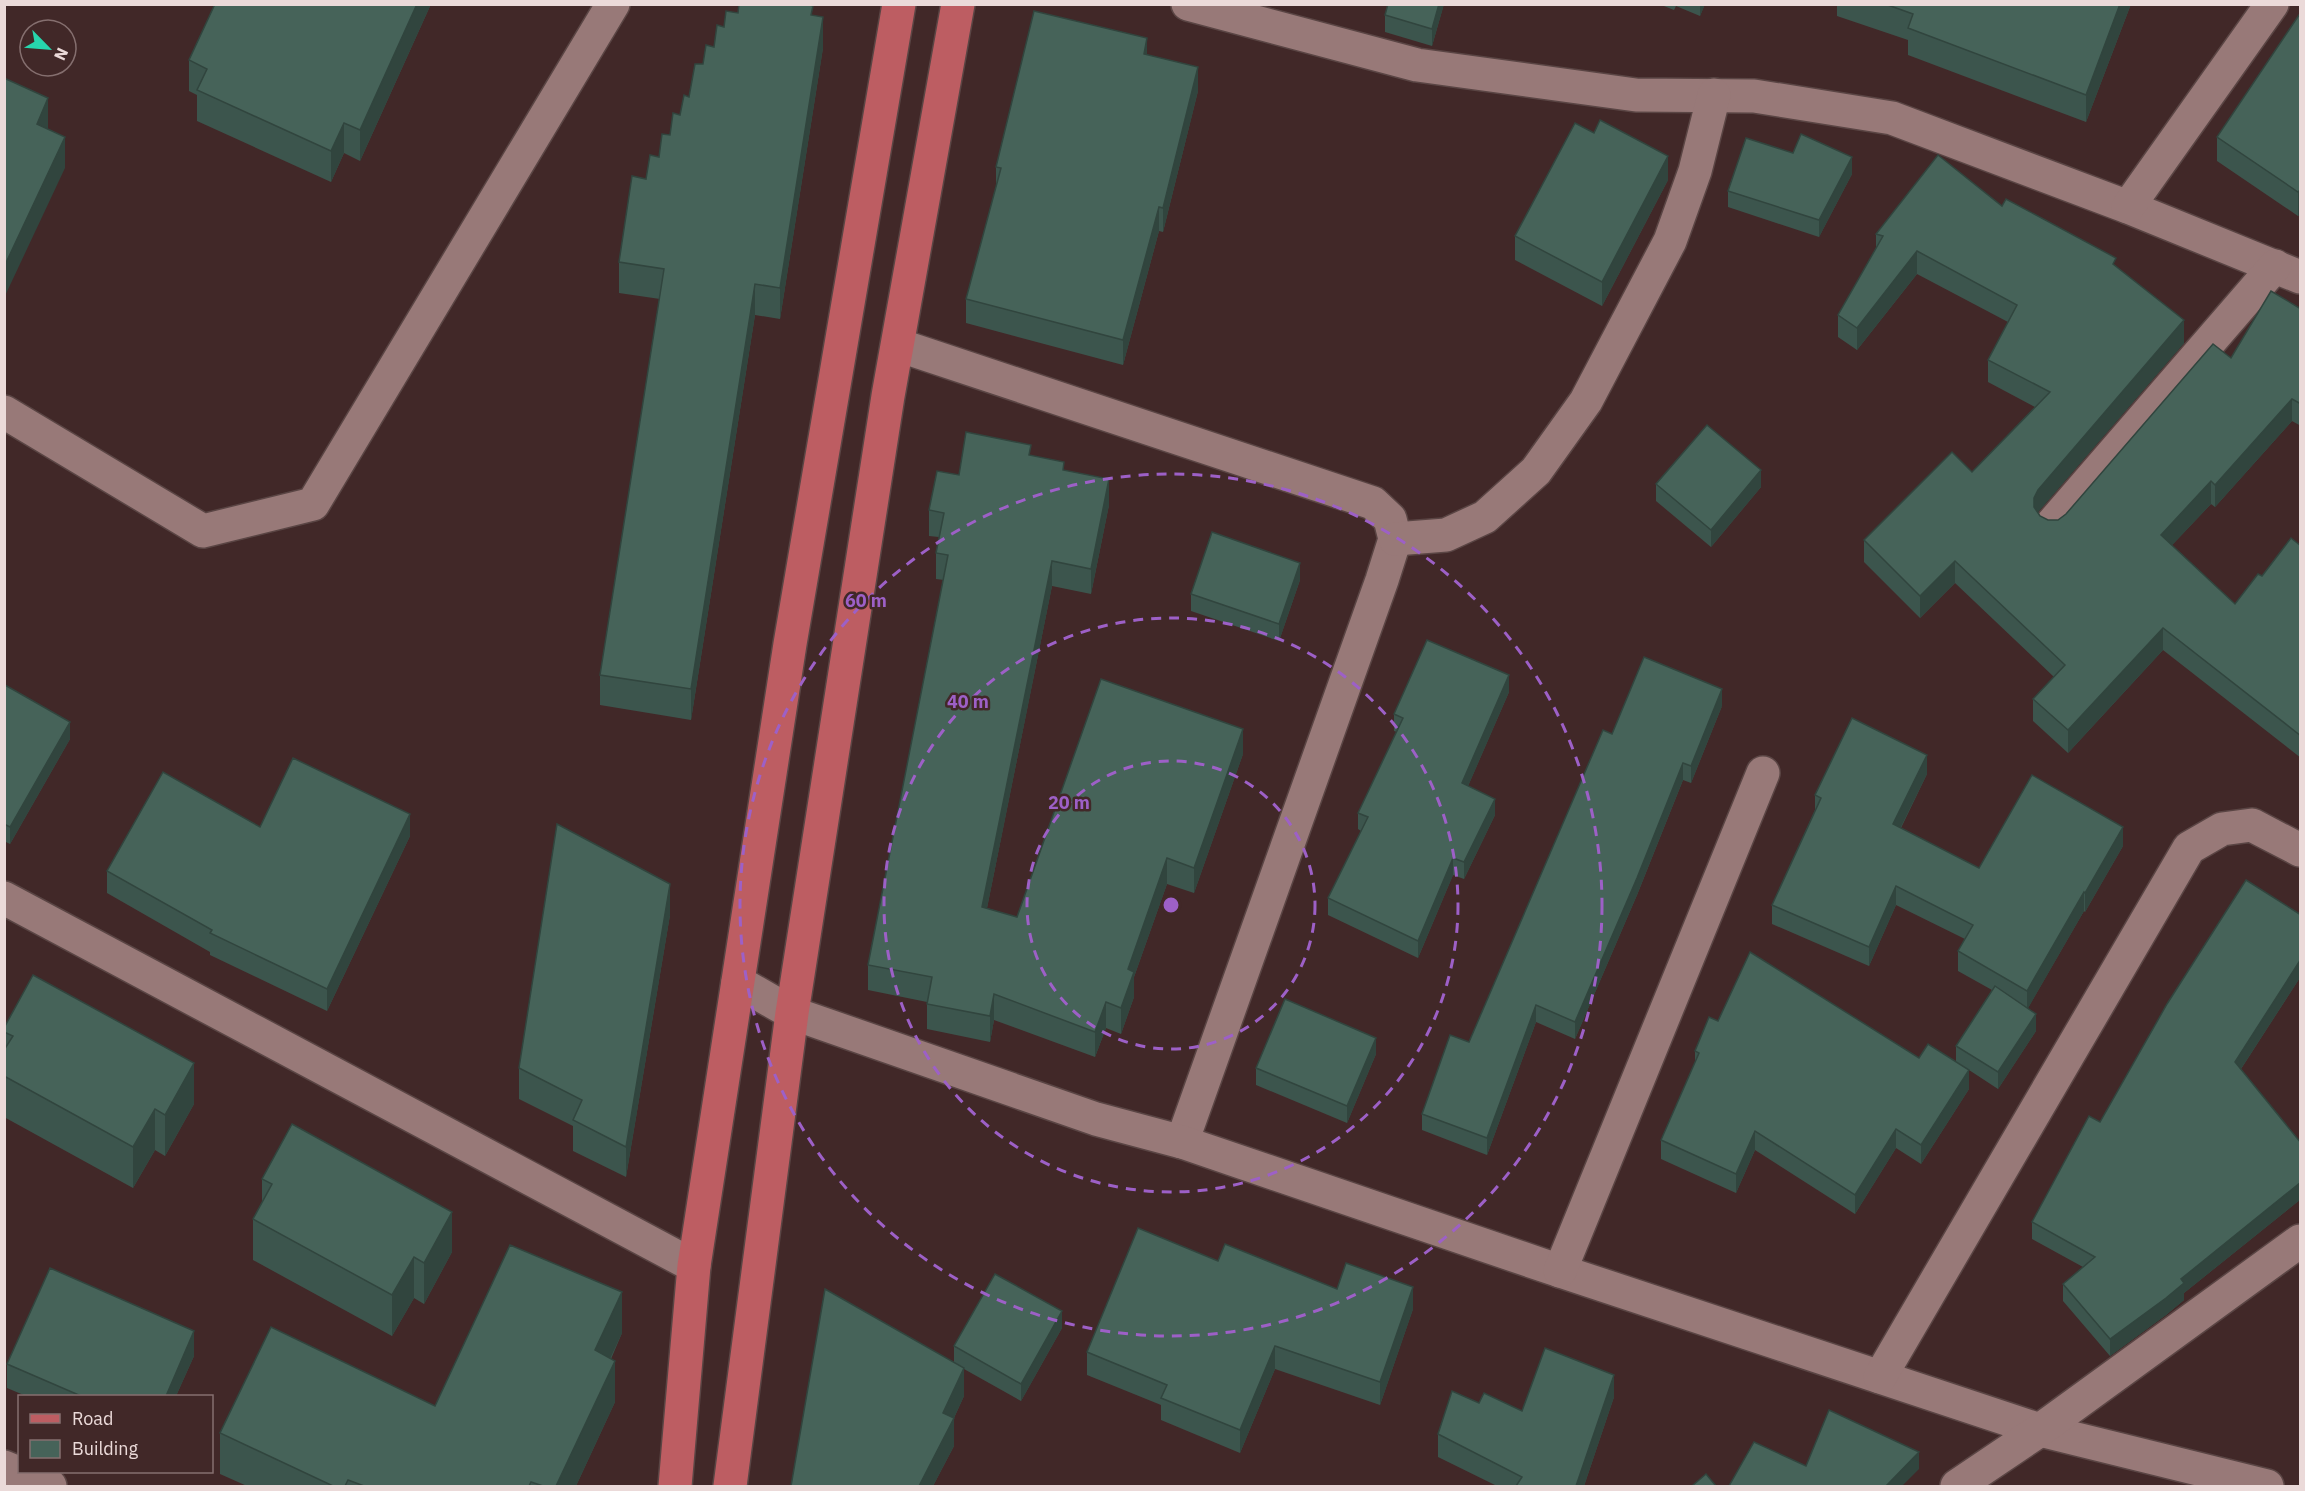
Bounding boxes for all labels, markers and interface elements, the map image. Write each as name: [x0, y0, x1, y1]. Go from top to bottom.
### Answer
north arrow: [18, 18, 78, 78]
text: N: [50, 45, 73, 64]
text: 60 m: [845, 589, 887, 612]
text: 40 m: [947, 690, 989, 713]
text: 20 m: [1048, 791, 1090, 814]
centre of rings: [1161, 895, 1181, 915]
legend: [18, 1395, 213, 1473]
text: Road: [72, 1407, 113, 1430]
text: Building: [72, 1437, 139, 1460]

